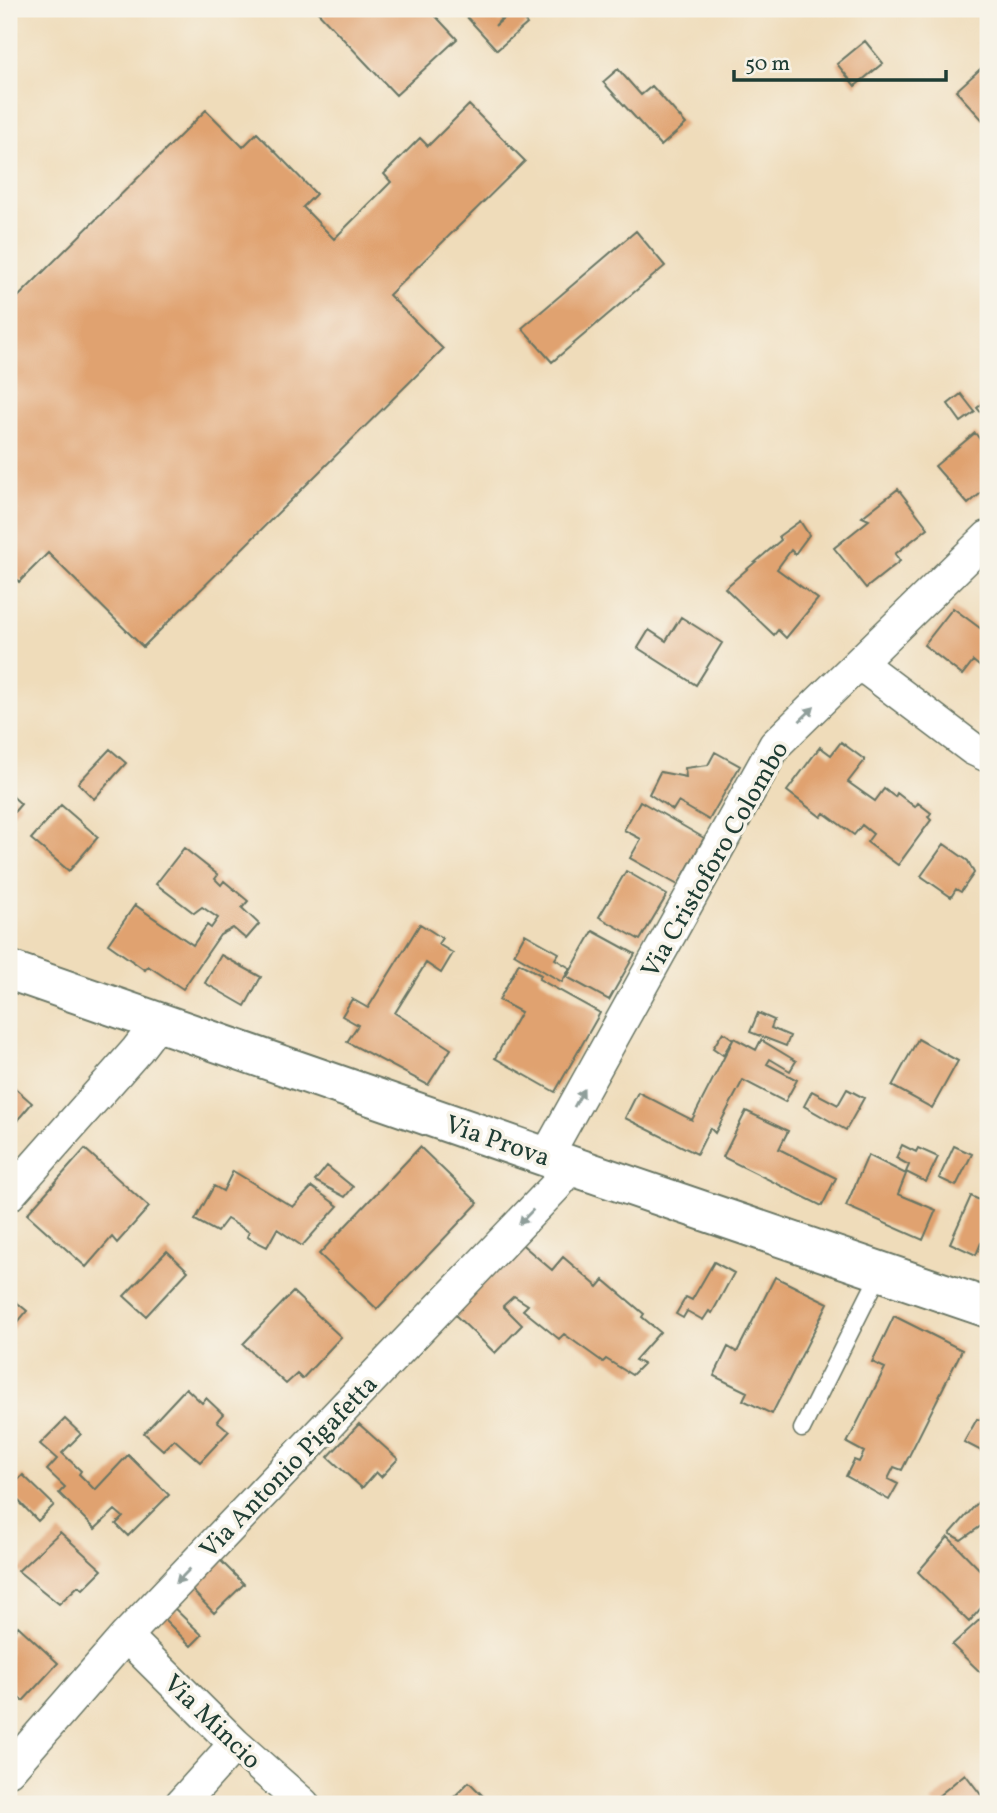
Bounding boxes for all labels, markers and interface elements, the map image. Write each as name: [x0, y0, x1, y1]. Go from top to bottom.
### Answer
scale bar: [734, 38, 946, 82]
text: 50 m: [745, 50, 790, 79]
one-way arrow: [798, 706, 815, 722]
street label: Via Cristoforo Colombo: [633, 735, 798, 985]
one-way arrow: [573, 1087, 585, 1107]
street label: Via Prova: [440, 1107, 555, 1177]
one-way arrow: [519, 1208, 535, 1225]
street label: Via Antonio Pigafetta: [192, 1368, 387, 1567]
one-way arrow: [175, 1567, 191, 1585]
street label: Via Mincio: [155, 1667, 268, 1778]

